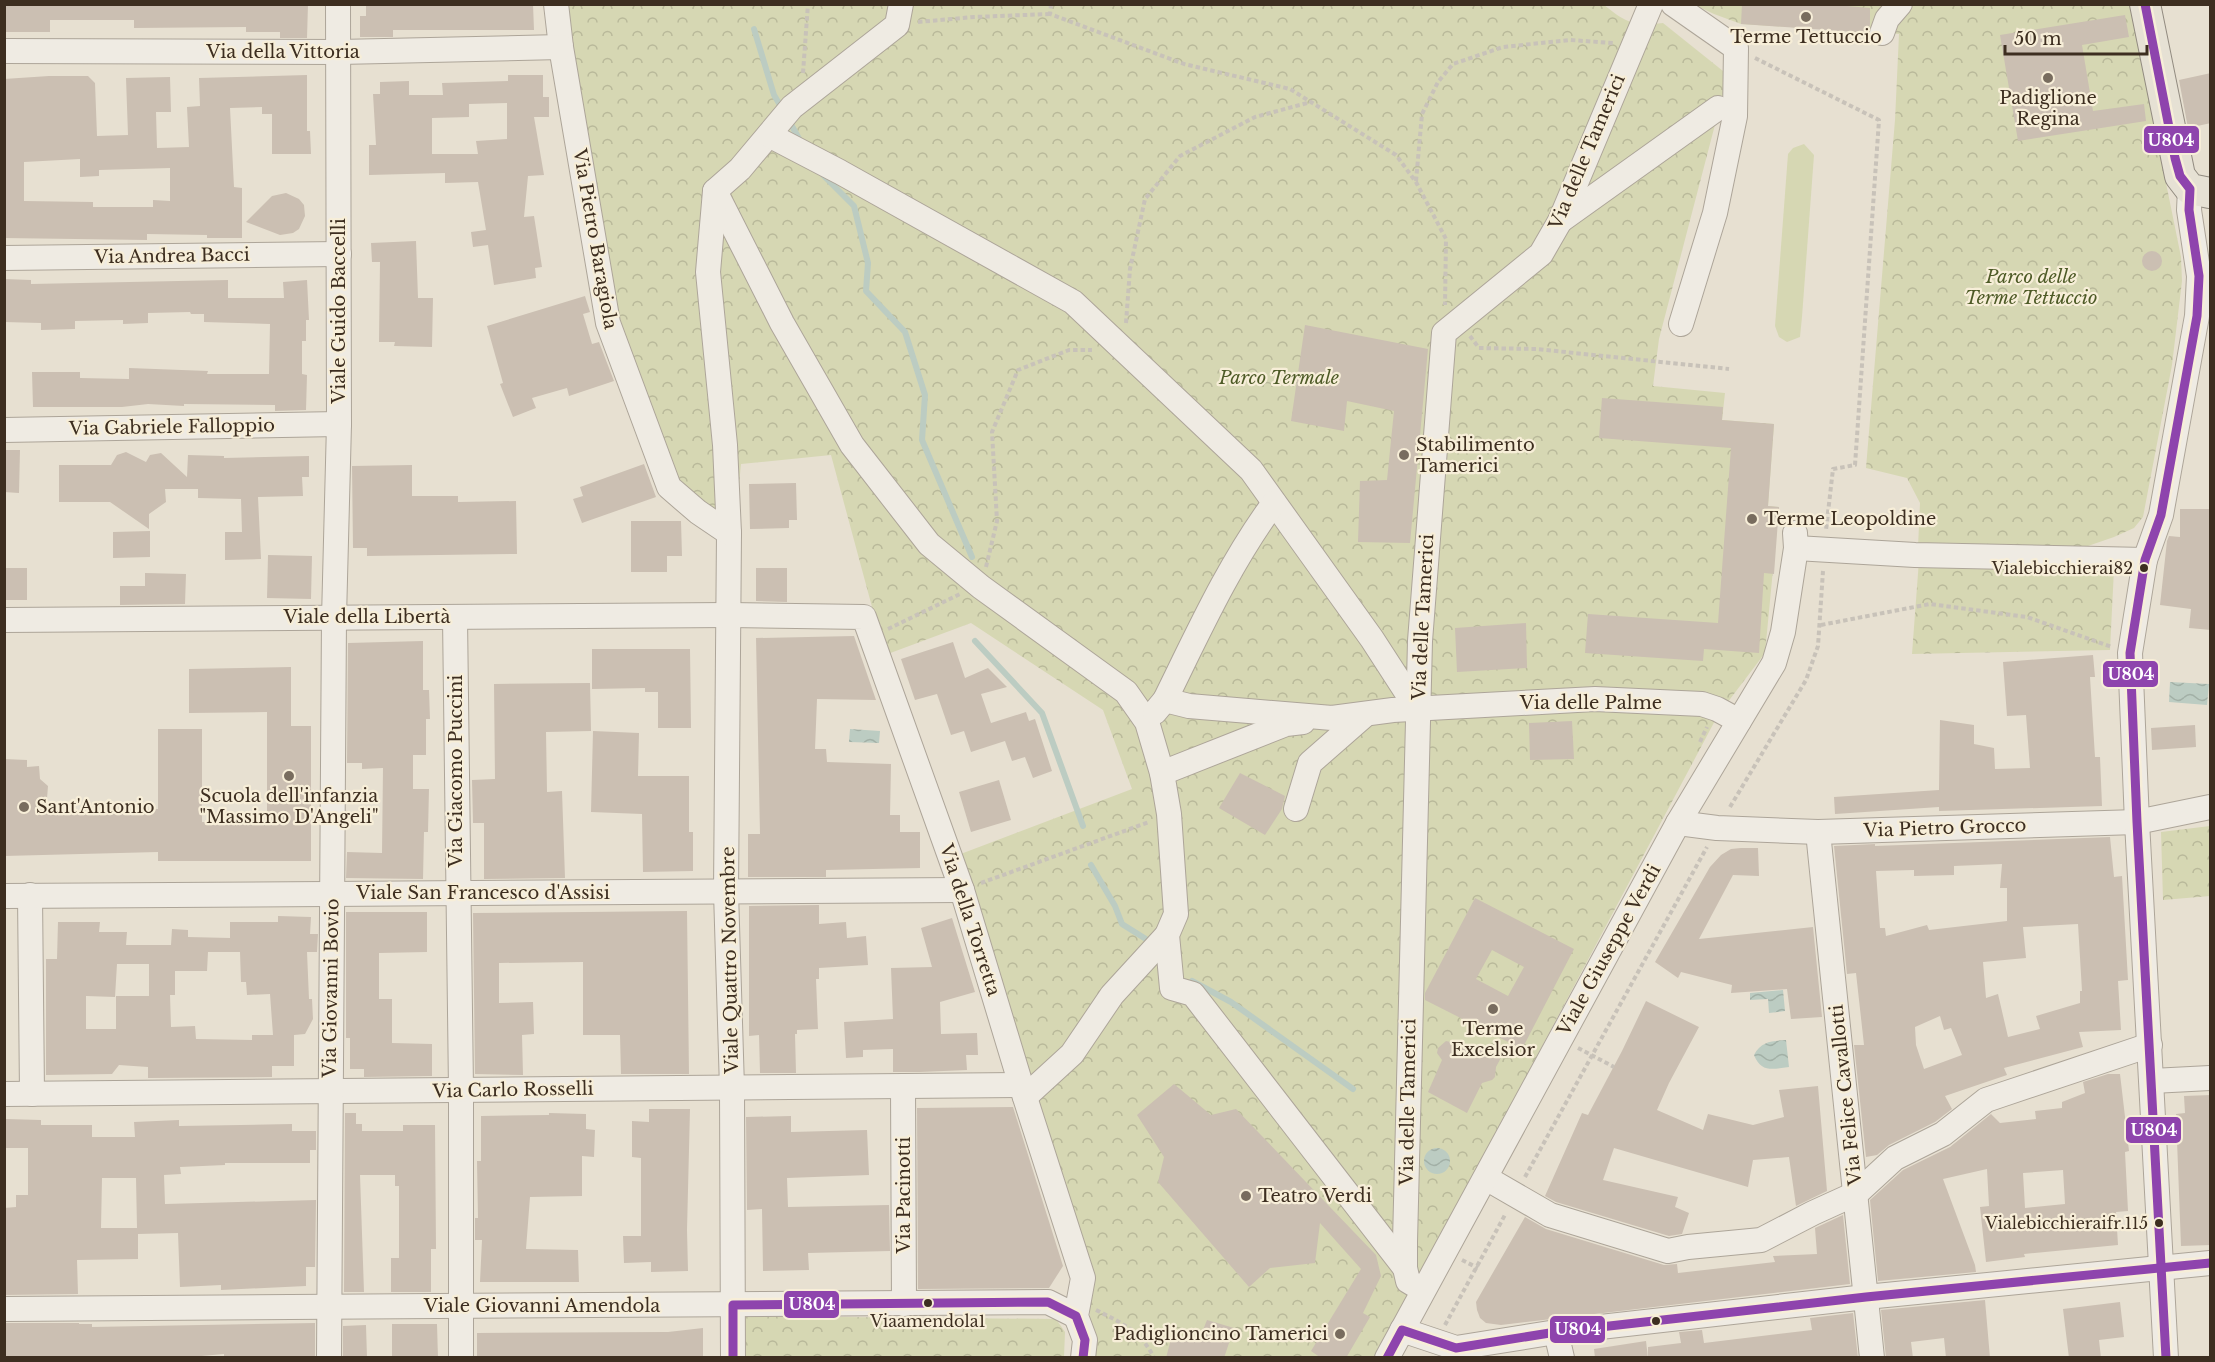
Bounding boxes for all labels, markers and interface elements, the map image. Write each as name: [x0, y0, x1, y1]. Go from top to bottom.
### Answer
marker: Terme Tettuccio: [1799, 10, 1813, 24]
scale bar: [2005, 18, 2148, 56]
place label: Terme Tettuccio: [1730, 26, 1882, 48]
text: 50 m: [2014, 28, 2062, 50]
street label: Via della Vittoria: [205, 41, 360, 63]
street label: Via delle Tamerici: [1544, 71, 1630, 234]
marker: Padiglione Regina: [2041, 71, 2055, 85]
place label: Padiglione Regina: [1999, 87, 2097, 130]
line badge: U804: [2143, 125, 2200, 154]
text: U804: [2148, 130, 2194, 150]
street label: Via Pietro Baragiola: [568, 146, 622, 331]
street label: Viale Guido Baccelli: [328, 218, 350, 405]
street label: Via Andrea Bacci: [93, 244, 250, 268]
park label: Parco delle Terme Tettuccio: [1965, 266, 2097, 309]
park label: Parco Termale: [1218, 367, 1339, 389]
street label: Via Gabriele Falloppio: [68, 414, 275, 440]
place label: Stabilimento Tamerici: [1416, 434, 1535, 477]
marker: Stabilimento Tamerici: [1397, 448, 1411, 462]
place label: Terme Leopoldine: [1764, 508, 1936, 530]
marker: Terme Leopoldine: [1745, 512, 1759, 526]
street label: Via delle Tamerici: [1408, 533, 1438, 702]
place label: Vialebicchierai82: [1991, 558, 2133, 578]
marker: Vialebicchierai82: [2138, 562, 2150, 574]
street label: Viale della Libertà: [282, 606, 451, 628]
line badge: U804: [2102, 660, 2159, 688]
text: U804: [2108, 664, 2154, 684]
street label: Via Giacomo Puccini: [445, 675, 467, 868]
street label: Via delle Palme: [1519, 692, 1662, 714]
marker: Scuola dell'infanzia "Massimo D'Angeli": [282, 769, 296, 783]
place label: Scuola dell'infanzia "Massimo D'Angeli": [199, 785, 379, 828]
place label: Sant'Antonio: [36, 796, 155, 818]
marker: Sant'Antonio: [17, 800, 31, 814]
street label: Via Pietro Grocco: [1862, 814, 2027, 842]
street label: Via della Torretta: [935, 840, 1005, 999]
street label: Viale Quattro Novembre: [717, 846, 743, 1075]
street label: Viale Giuseppe Verdi: [1552, 860, 1665, 1040]
street label: Viale San Francesco d'Assisi: [355, 882, 610, 904]
street label: Via Giovanni Bovio: [318, 898, 344, 1079]
marker: Terme Excelsior: [1486, 1002, 1500, 1016]
street label: Via Felice Cavallotti: [1826, 1003, 1867, 1188]
street label: Via delle Tamerici: [1396, 1018, 1420, 1187]
place label: Terme Excelsior: [1451, 1018, 1535, 1061]
street label: Via Carlo Rosselli: [431, 1078, 594, 1102]
line badge: U804: [2125, 1116, 2182, 1144]
text: U804: [2131, 1120, 2177, 1140]
street label: Via Pacinotti: [893, 1137, 915, 1254]
place label: Teatro Verdi: [1258, 1185, 1372, 1207]
marker: Teatro Verdi: [1239, 1189, 1253, 1203]
place label: Vialebicchieraifr.115: [1984, 1213, 2148, 1233]
marker: Vialebicchieraifr.115: [2153, 1217, 2165, 1229]
line badge: U804: [783, 1290, 840, 1319]
text: U804: [789, 1294, 835, 1314]
street label: Viale Giovanni Amendola: [423, 1295, 660, 1317]
marker: Viaamendola1: [922, 1297, 934, 1309]
place label: Viaamendola1: [869, 1311, 986, 1331]
line badge: U804: [1549, 1315, 1606, 1344]
unlabelled marker: [1650, 1315, 1662, 1327]
text: U804: [1555, 1319, 1601, 1339]
place label: Padiglioncino Tamerici: [1113, 1323, 1328, 1345]
marker: Padiglioncino Tamerici: [1333, 1327, 1347, 1341]

